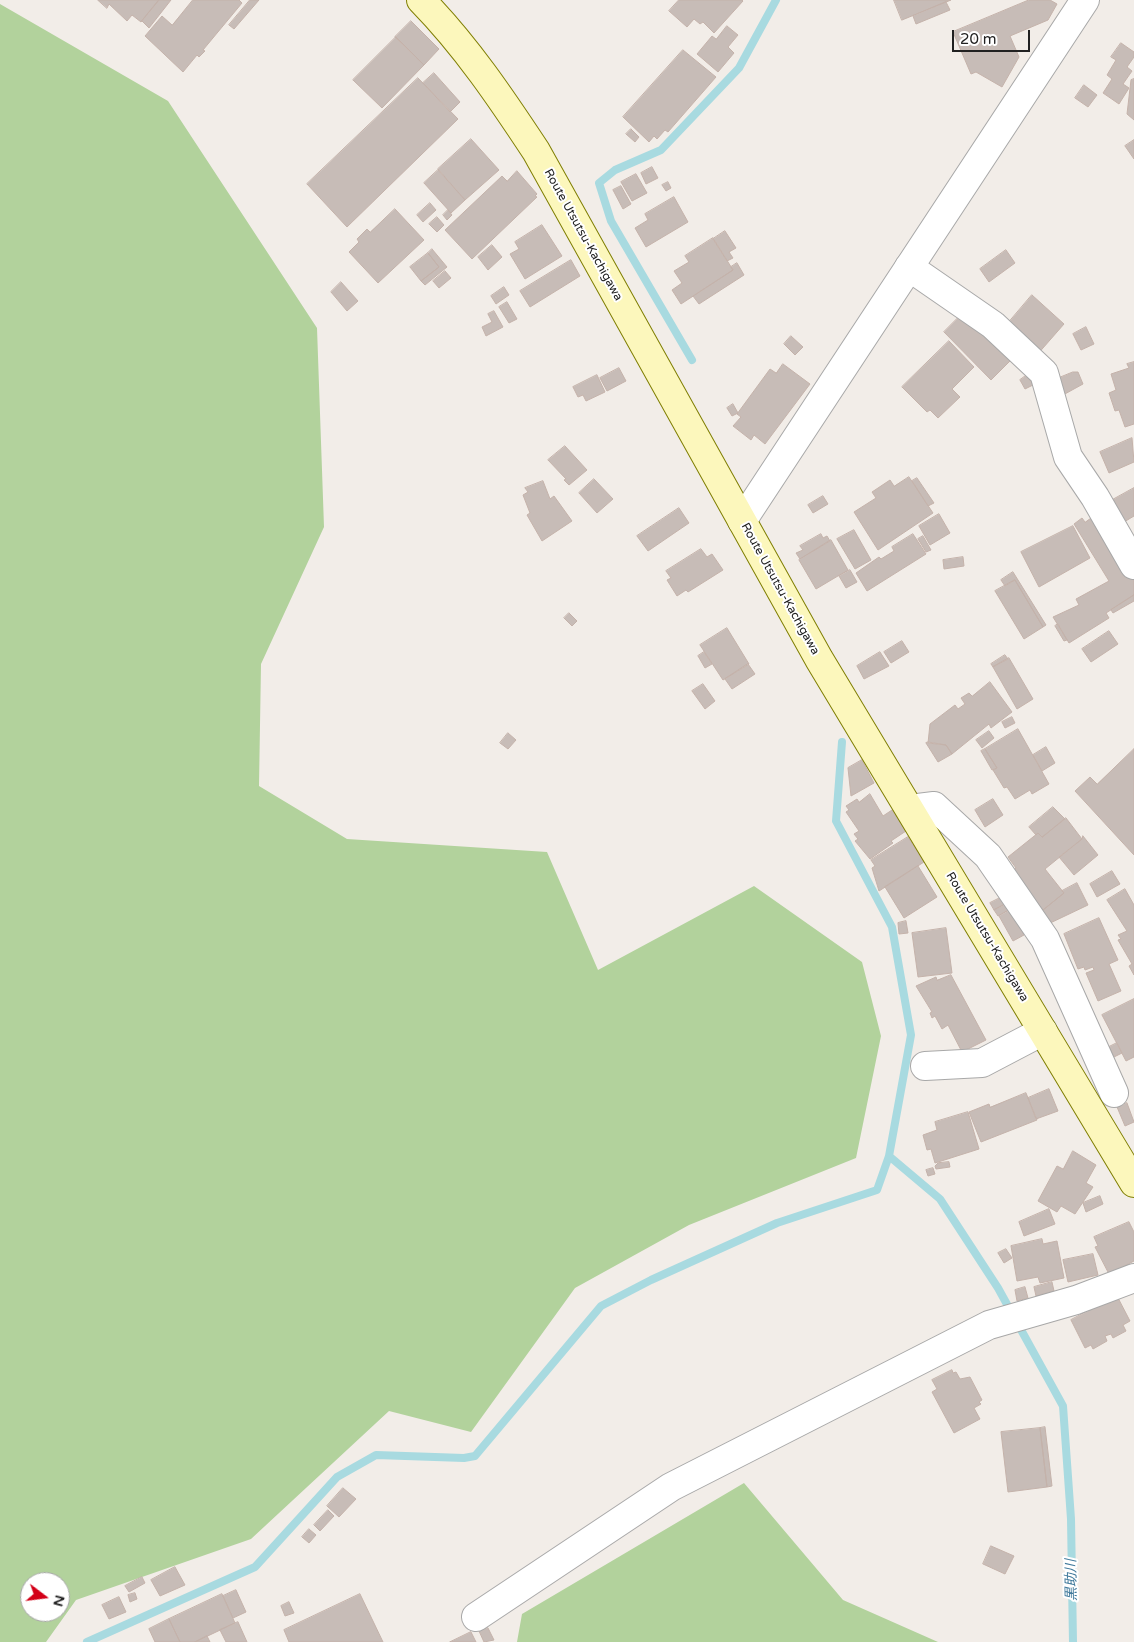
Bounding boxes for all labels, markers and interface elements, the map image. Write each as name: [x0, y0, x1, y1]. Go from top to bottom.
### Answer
scale bar: [954, 20, 1032, 52]
text: 20 m: [960, 30, 997, 48]
street label: Route Utsutsu-Kachigawa: [541, 167, 625, 303]
street label: Route Utsutsu-Kachigawa: [738, 521, 822, 657]
street label: Route Utsutsu-Kachigawa: [943, 870, 1031, 1004]
water label: 黒助川: [1063, 1559, 1081, 1601]
north arrow: [20, 1572, 70, 1622]
text: N: [49, 1593, 69, 1608]

